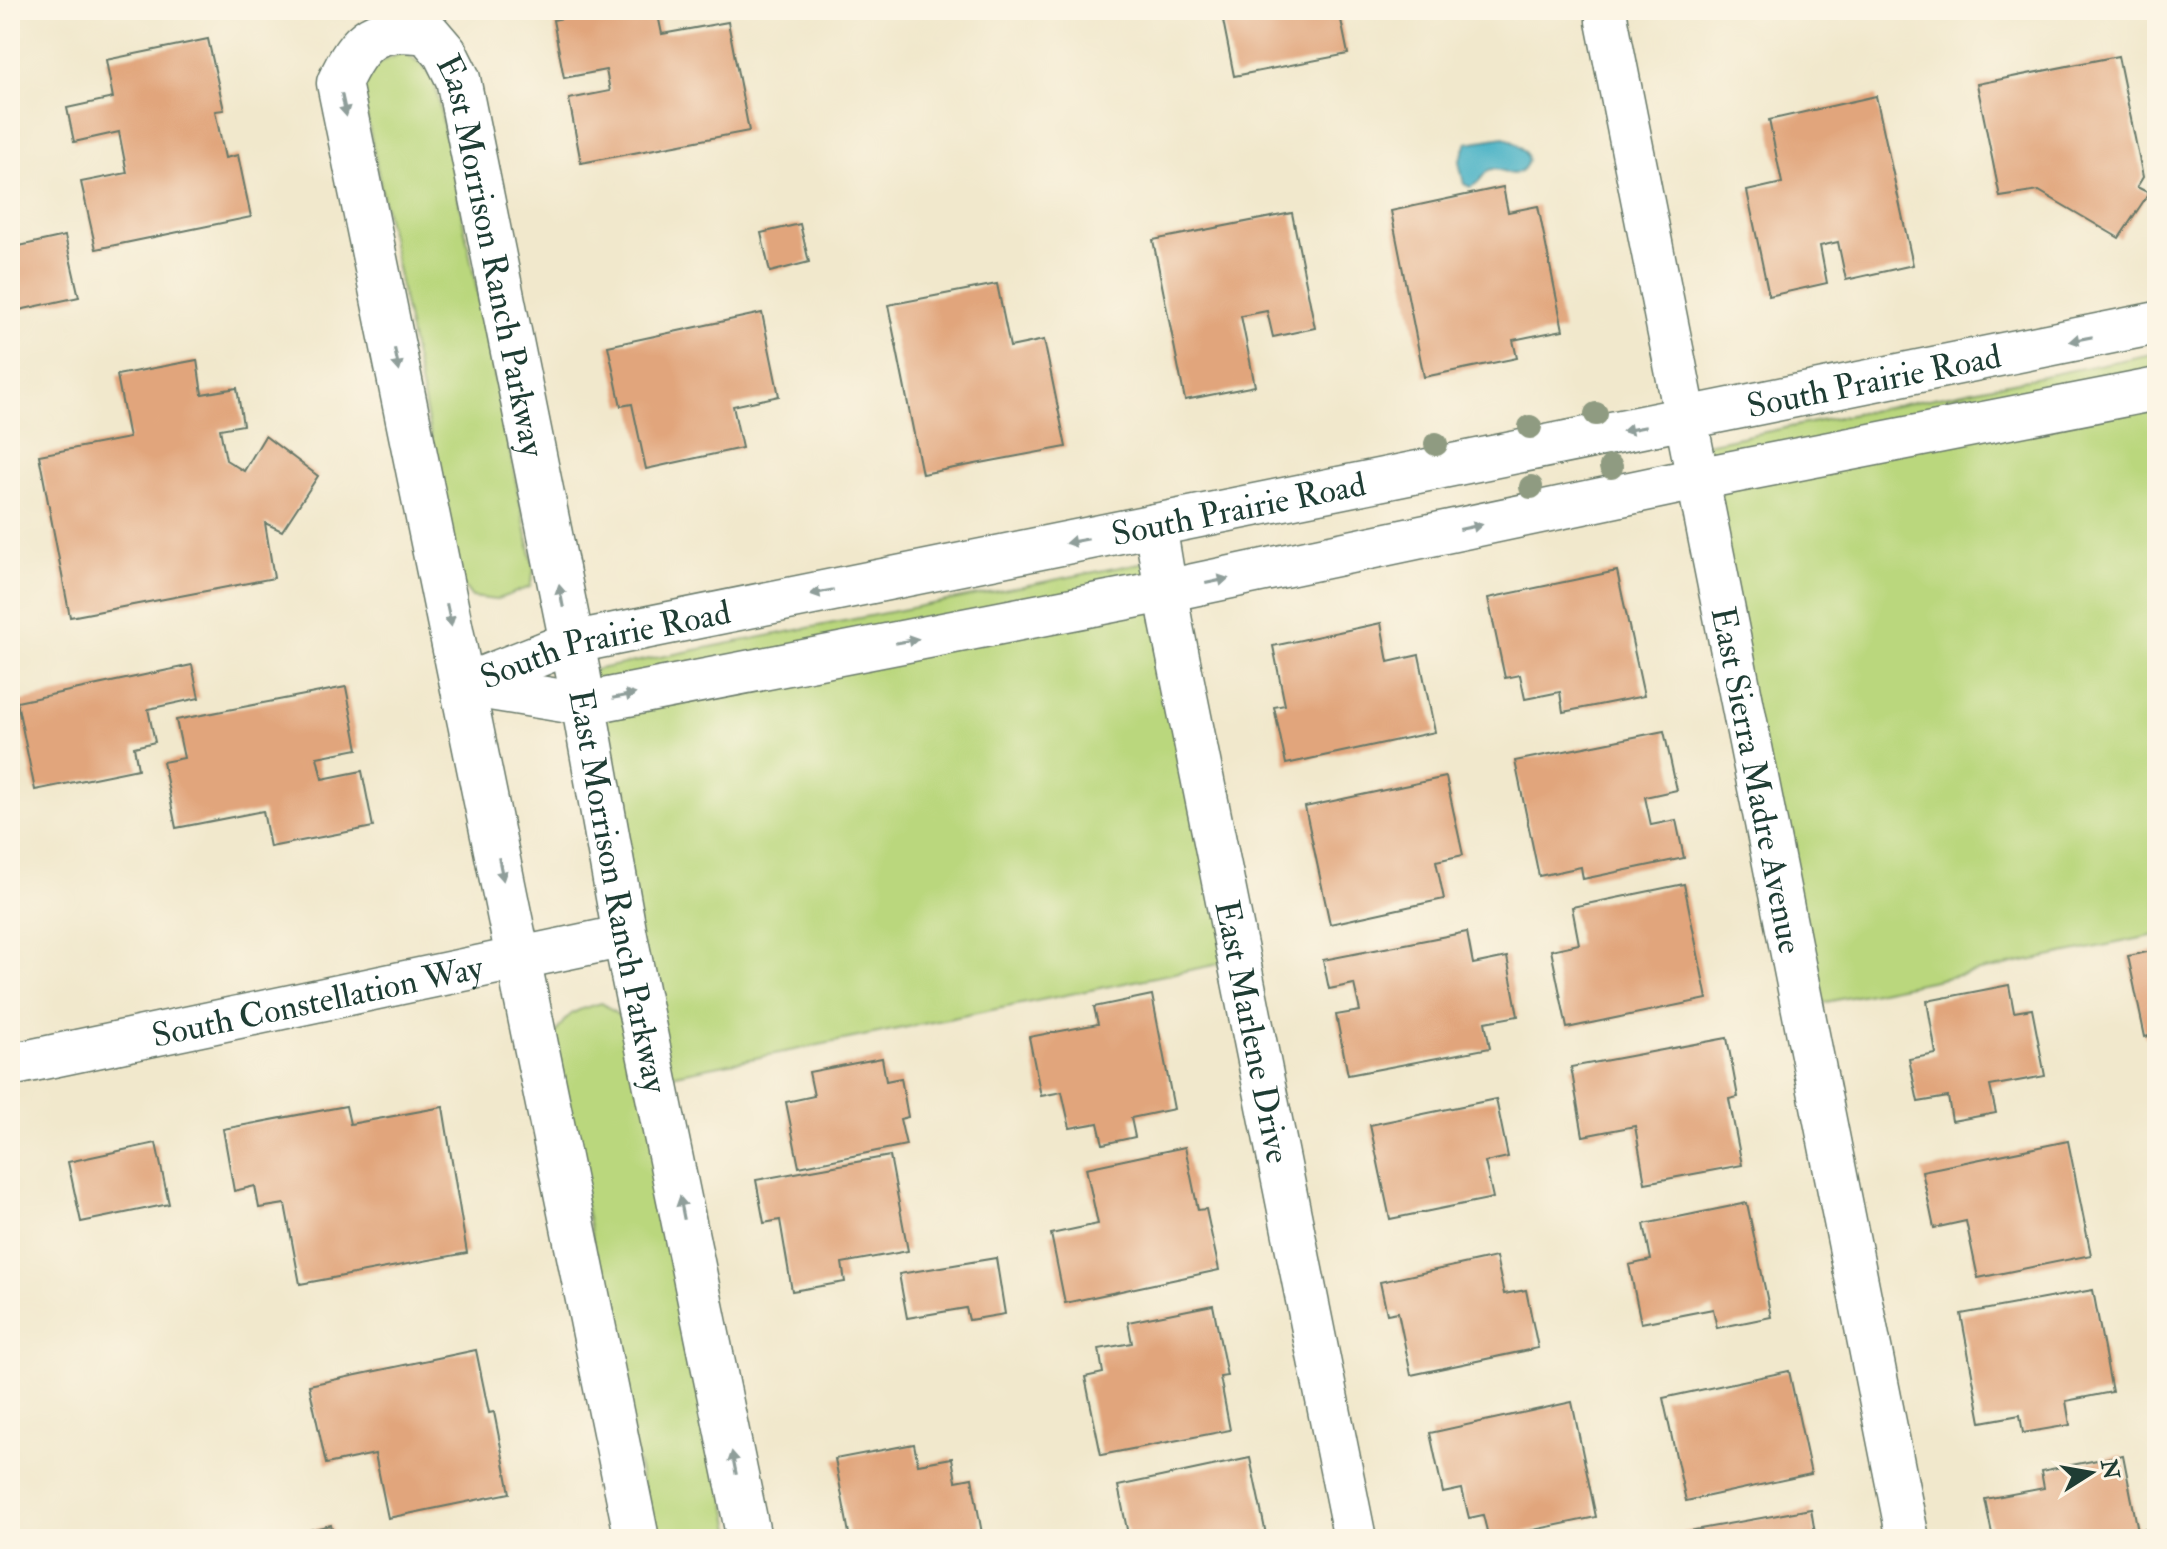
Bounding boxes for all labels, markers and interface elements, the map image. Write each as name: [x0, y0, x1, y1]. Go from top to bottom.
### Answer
street label: East Morrison Ranch Parkway: [426, 48, 554, 462]
one-way arrow: [338, 93, 351, 118]
one-way arrow: [2068, 333, 2093, 346]
street label: South Prairie Road: [1743, 335, 2005, 428]
one-way arrow: [391, 348, 403, 373]
one-way arrow: [1621, 423, 1646, 436]
street label: South Prairie Road: [1108, 463, 1370, 556]
one-way arrow: [1459, 520, 1484, 533]
one-way arrow: [1064, 535, 1089, 548]
one-way arrow: [1204, 574, 1229, 586]
one-way arrow: [554, 583, 567, 608]
one-way arrow: [809, 587, 834, 599]
street label: South Prairie Road: [474, 591, 735, 699]
one-way arrow: [443, 602, 456, 627]
street label: East Sierra Madre Avenue: [1701, 603, 1811, 958]
one-way arrow: [894, 635, 919, 647]
street label: East Morrison Ranch Parkway: [558, 686, 677, 1098]
one-way arrow: [611, 689, 636, 701]
one-way arrow: [495, 857, 508, 882]
street label: East Marlene Drive: [1204, 897, 1299, 1167]
street label: South Constellation Way: [148, 946, 488, 1058]
one-way arrow: [675, 1195, 688, 1220]
north arrow: [2051, 1433, 2131, 1513]
one-way arrow: [727, 1450, 739, 1475]
text: N: [2094, 1456, 2125, 1482]

